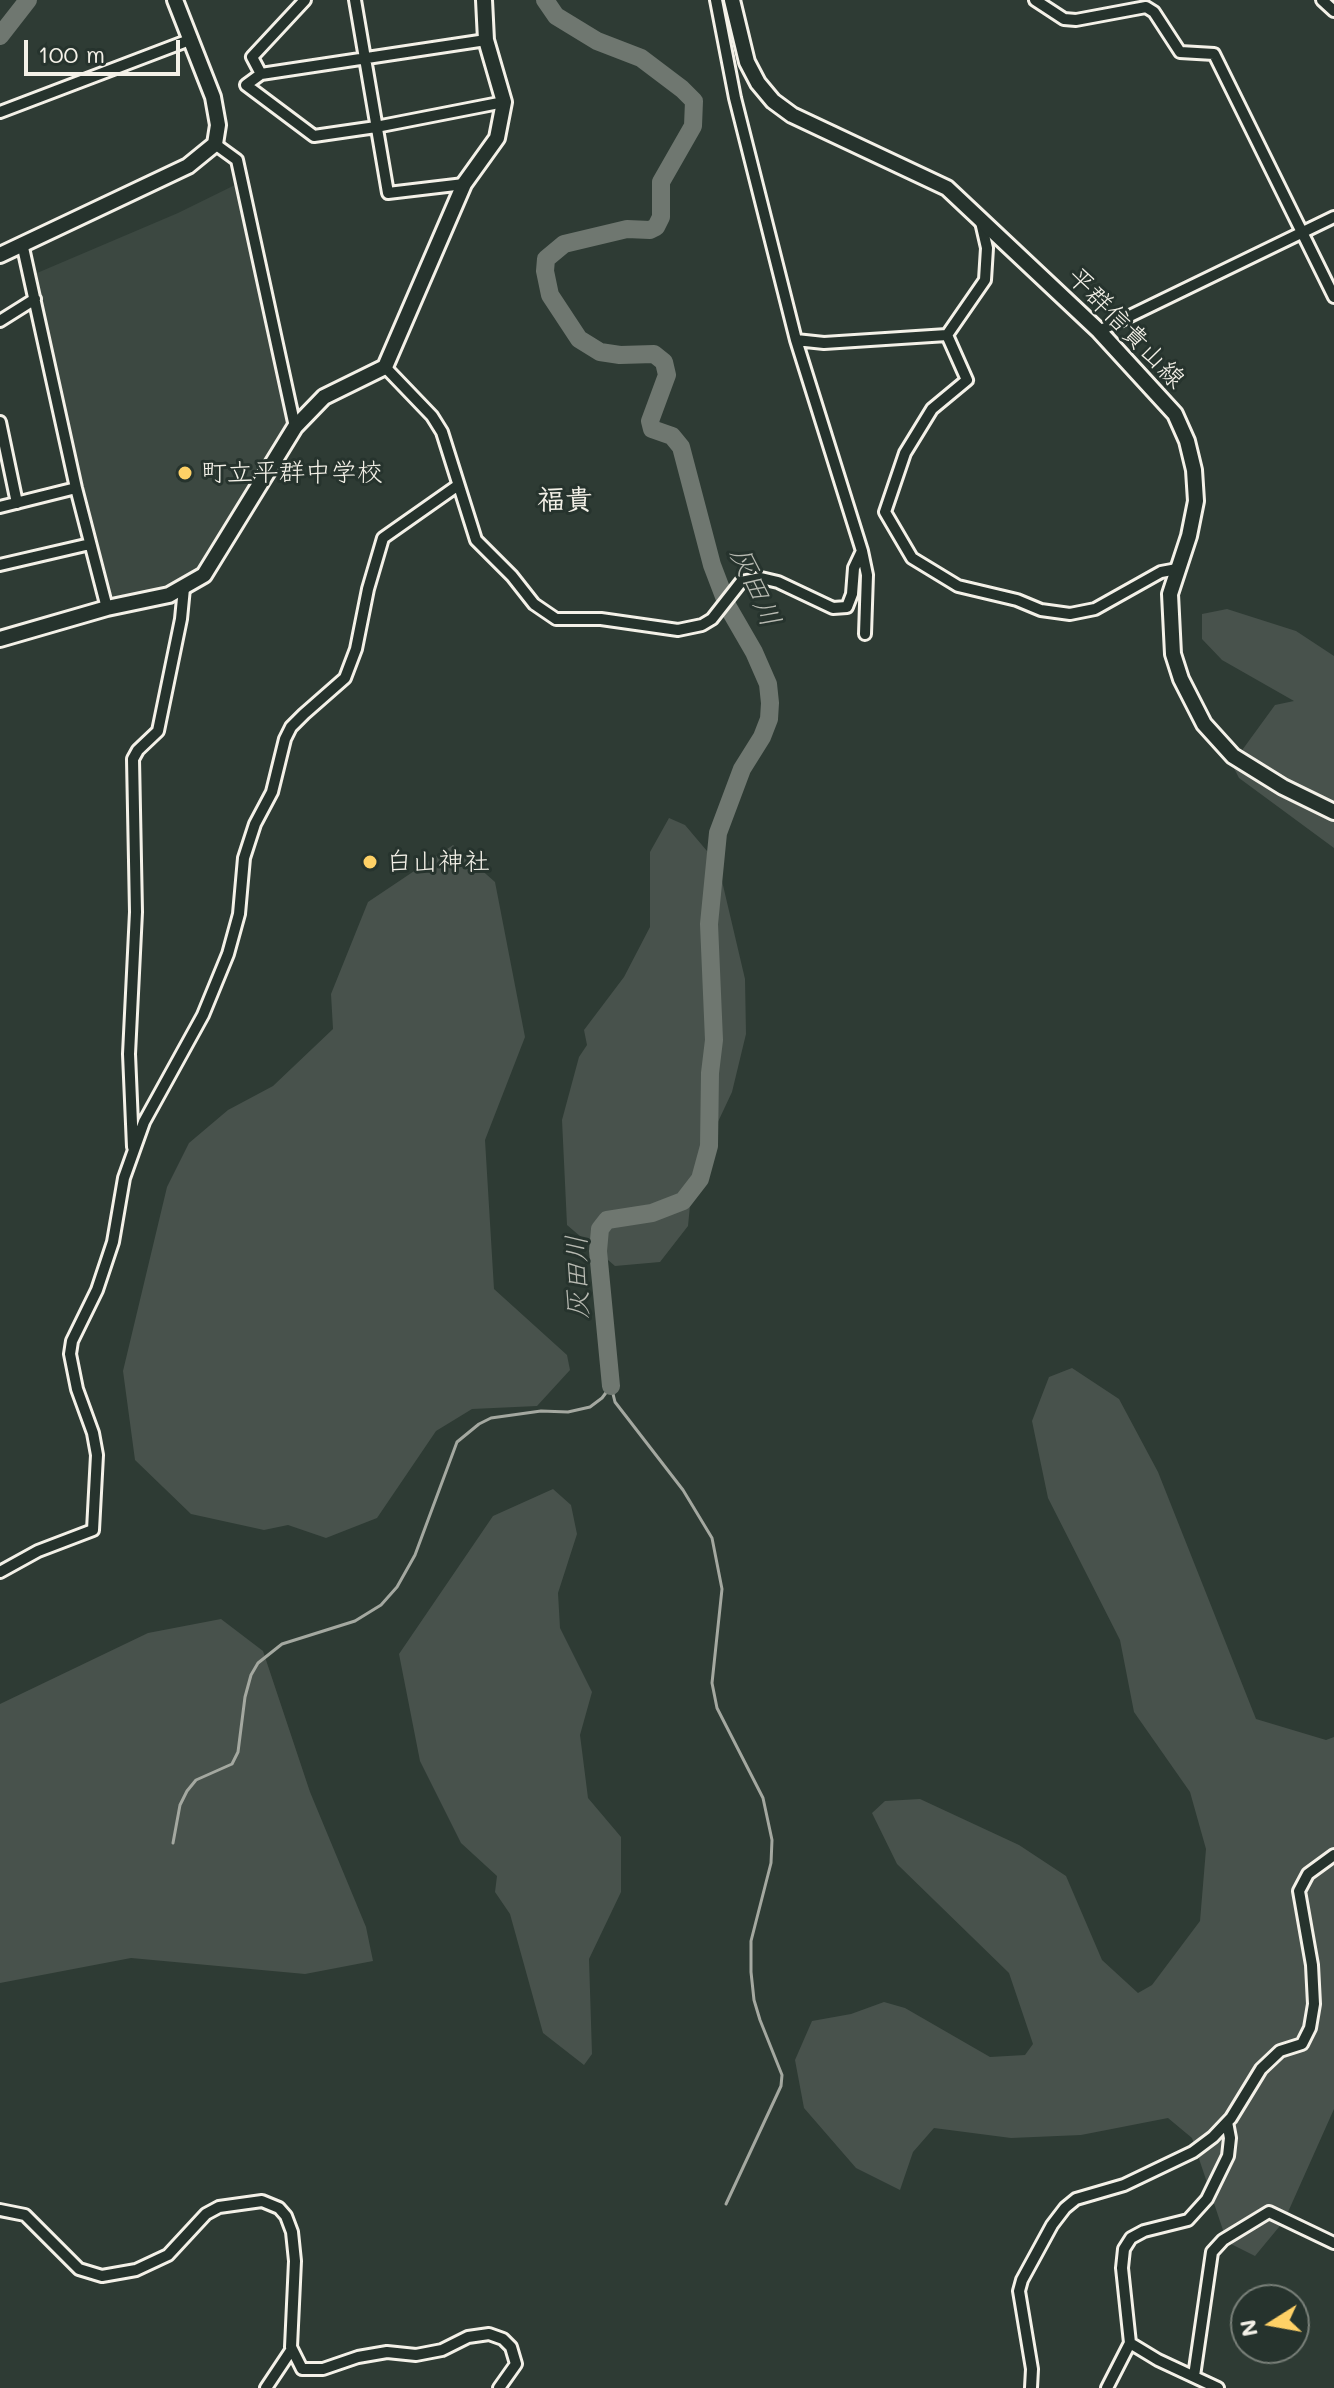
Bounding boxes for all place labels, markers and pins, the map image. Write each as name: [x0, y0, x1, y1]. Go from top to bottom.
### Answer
place label: 町立平群中学校: [201, 457, 383, 489]
marker: 町立平群中学校: [176, 464, 194, 482]
place label: 白山神社: [386, 846, 490, 878]
marker: 白山神社: [361, 853, 379, 871]

